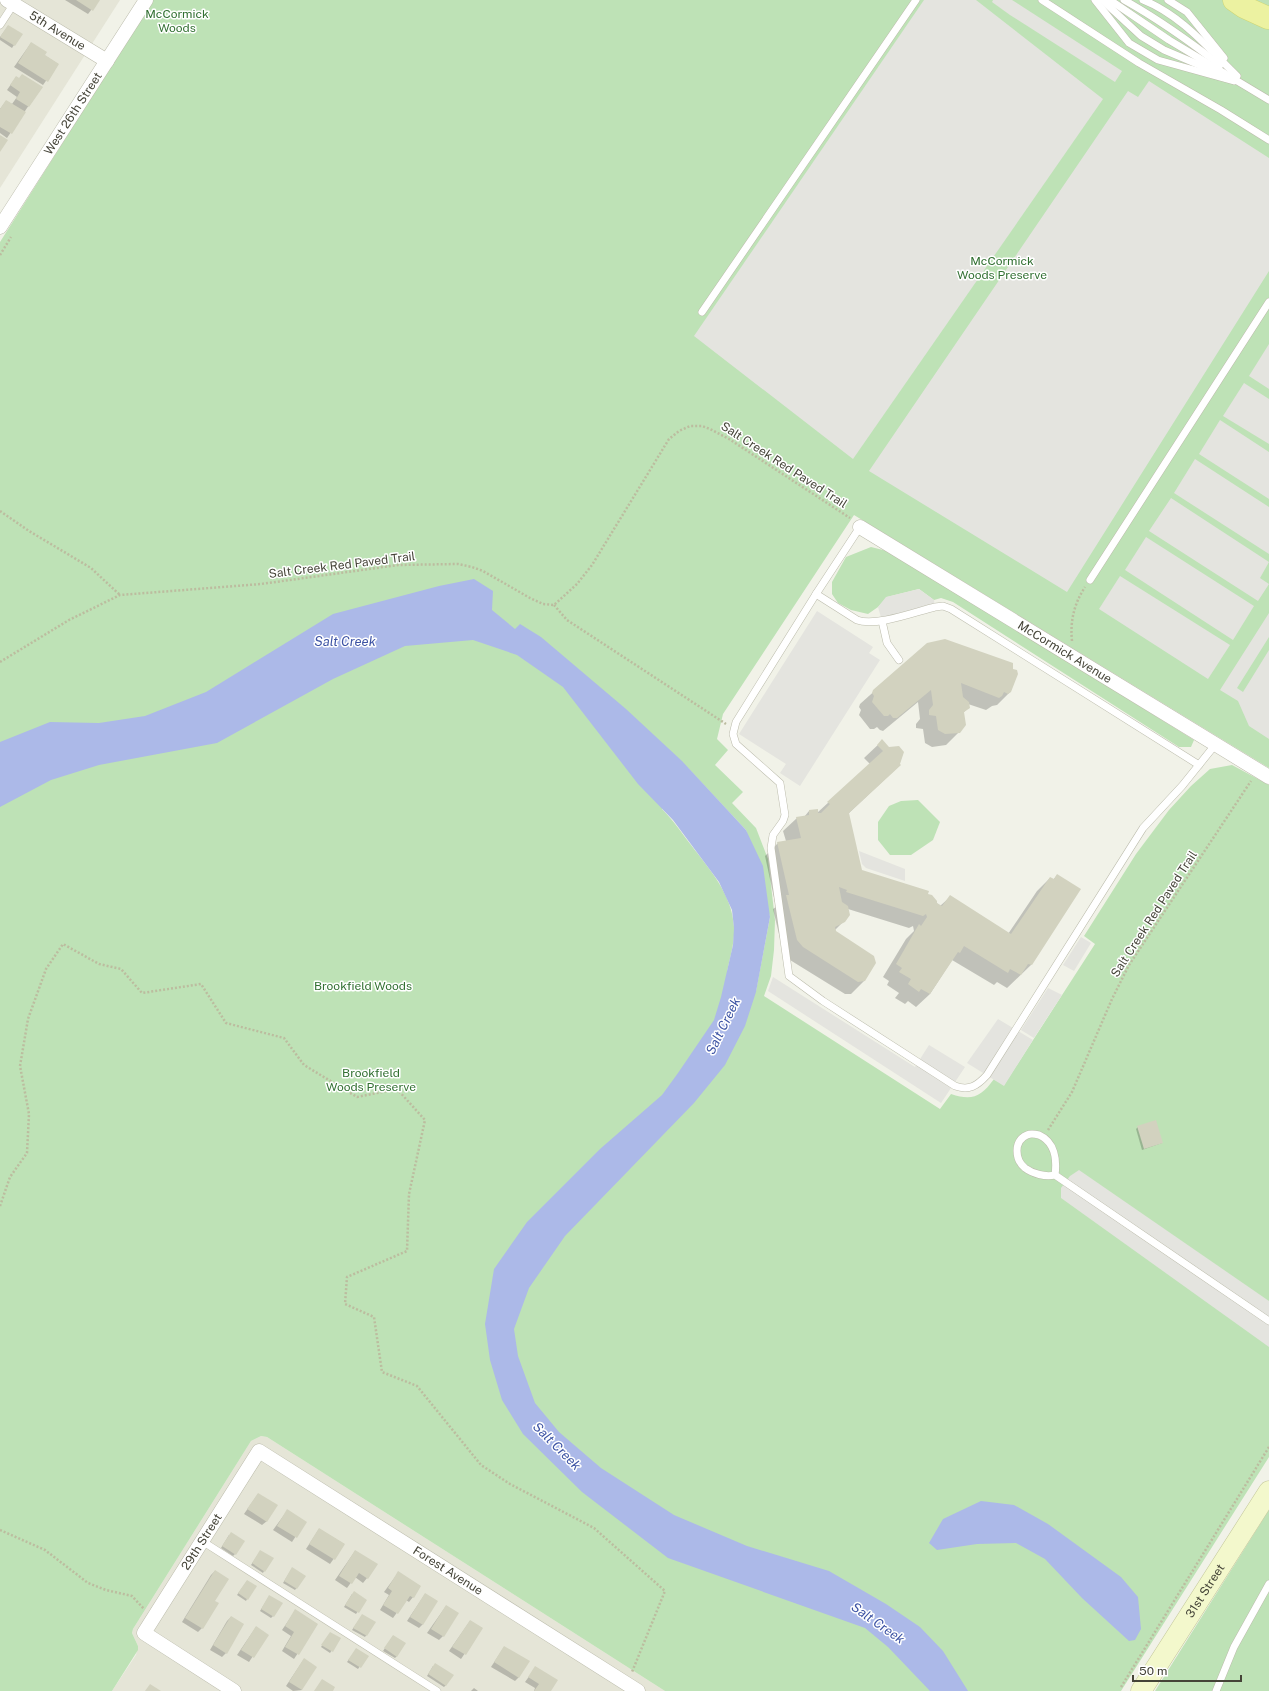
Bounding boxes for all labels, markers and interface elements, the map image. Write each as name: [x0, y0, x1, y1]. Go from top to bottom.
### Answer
park label: McCormick Woods: [145, 7, 209, 35]
street label: 5th Avenue: [27, 8, 88, 53]
street label: West 26th Street: [41, 69, 105, 157]
park label: McCormick Woods Preserve: [957, 254, 1047, 282]
street label: Salt Creek Red Paved Trail: [718, 419, 850, 511]
street label: Salt Creek Red Paved Trail: [268, 549, 416, 581]
street label: McCormick Avenue: [1015, 618, 1114, 686]
water label: Salt Creek: [314, 634, 376, 649]
street label: Salt Creek Red Paved Trail: [1108, 848, 1200, 980]
park label: Brookfield Woods: [314, 979, 412, 993]
water label: Salt Creek: [703, 995, 743, 1057]
park label: Brookfield Woods Preserve: [326, 1066, 416, 1094]
water label: Salt Creek: [530, 1419, 584, 1473]
street label: 29th Street: [179, 1511, 225, 1573]
street label: Forest Avenue: [410, 1543, 486, 1598]
street label: 31st Street: [1183, 1561, 1228, 1620]
water label: Salt Creek: [849, 1599, 907, 1647]
scale bar: [1133, 1657, 1241, 1683]
text: 50 m: [1139, 1664, 1167, 1678]

